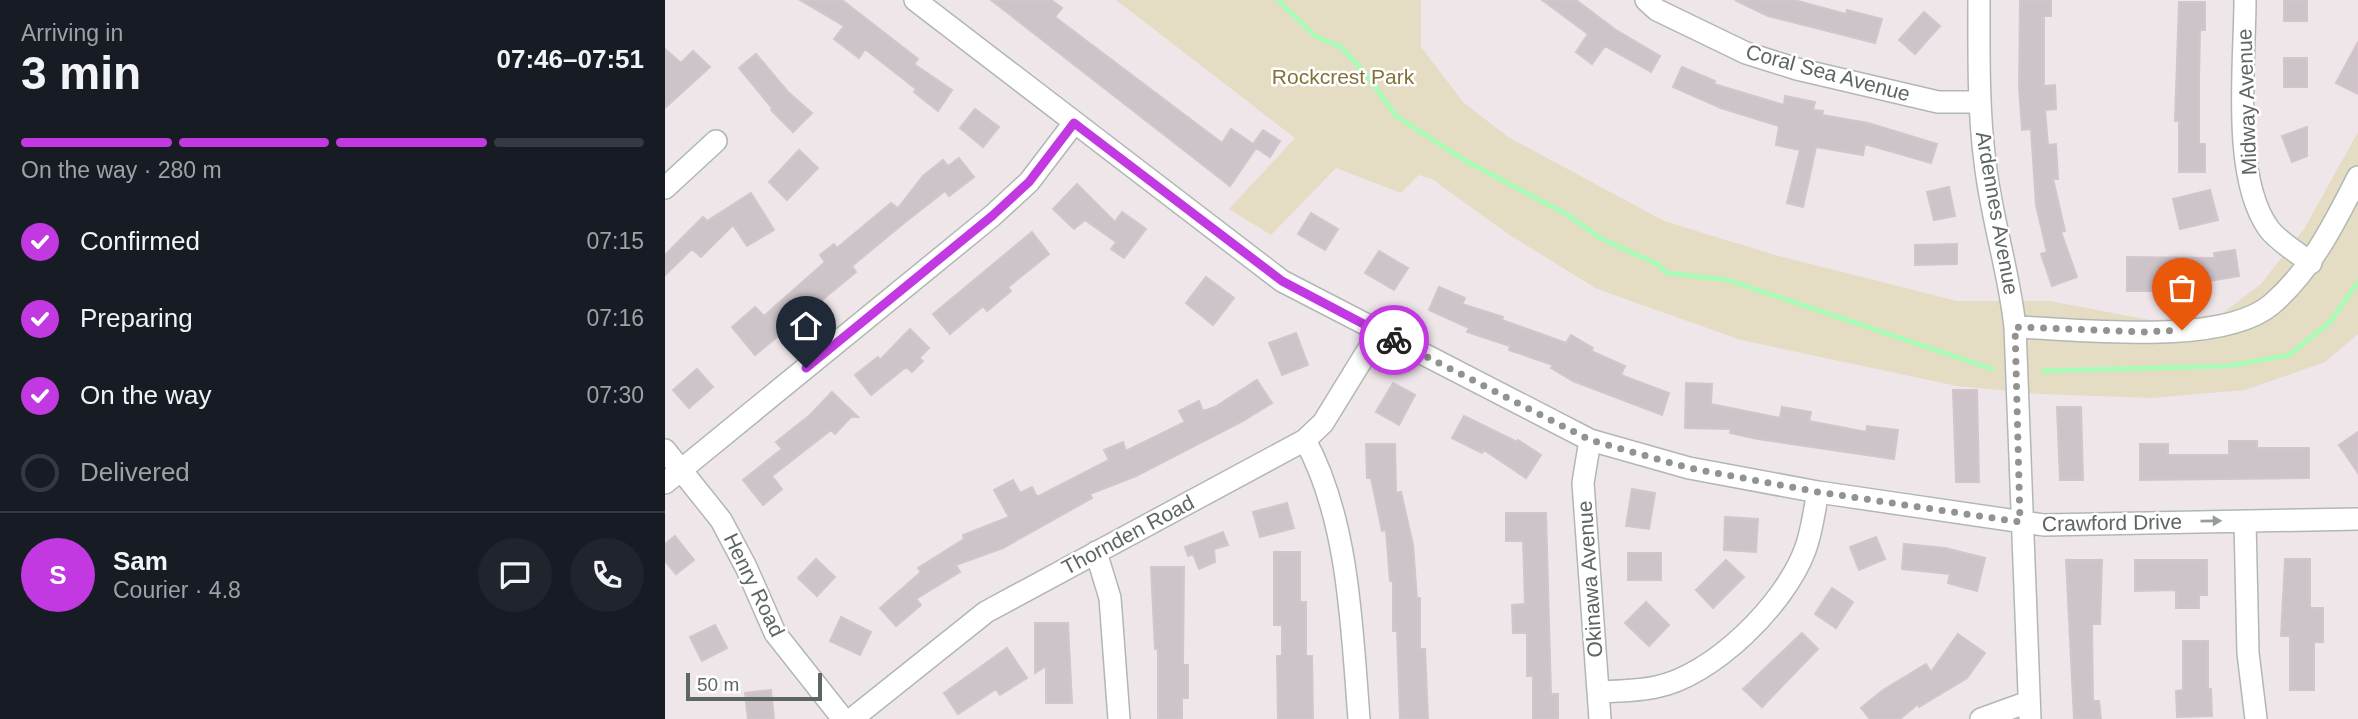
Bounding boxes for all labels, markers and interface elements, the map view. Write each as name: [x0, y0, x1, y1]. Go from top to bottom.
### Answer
text: Arriving in: [21, 20, 123, 46]
street label: Midway Avenue: [2232, 28, 2261, 176]
street label: Coral Sea Avenue: [1744, 40, 1913, 105]
text: 07:46–07:51: [497, 44, 644, 74]
text: 3 min: [21, 47, 141, 99]
park label: Rockcrest Park: [1272, 65, 1415, 88]
street label: Ardennes Avenue: [1972, 129, 2023, 296]
text: On the way · 280 m: [21, 157, 222, 183]
icon: check: [21, 223, 59, 261]
text: Confirmed: [80, 226, 200, 256]
text: 07:15: [586, 228, 644, 254]
pin: [2152, 258, 2212, 330]
icon: bag: [2163, 269, 2201, 307]
pin: [776, 296, 836, 368]
icon: check: [21, 300, 59, 338]
text: Preparing: [80, 303, 193, 333]
text: 07:16: [586, 305, 644, 331]
courier: [1359, 305, 1429, 375]
icon: home: [787, 307, 825, 345]
icon: bike: [1375, 321, 1413, 359]
icon: check: [21, 377, 59, 415]
text: On the way: [80, 380, 212, 410]
text: 07:30: [586, 382, 644, 408]
text: Delivered: [80, 457, 190, 487]
street label: Thornden Road: [1058, 490, 1198, 579]
street label: Okinawa Avenue: [1573, 500, 1606, 658]
street label: Crawford Drive: [2042, 510, 2182, 535]
one-way arrow: [2200, 516, 2222, 527]
street label: Henry Road: [720, 529, 789, 640]
button: chat: [478, 538, 552, 612]
button: phone: [570, 538, 644, 612]
text: Sam: [113, 546, 168, 576]
text: S: [49, 560, 67, 590]
text: Courier · 4.8: [113, 577, 241, 603]
scale bar: [686, 670, 823, 702]
text: 50 m: [697, 674, 739, 695]

